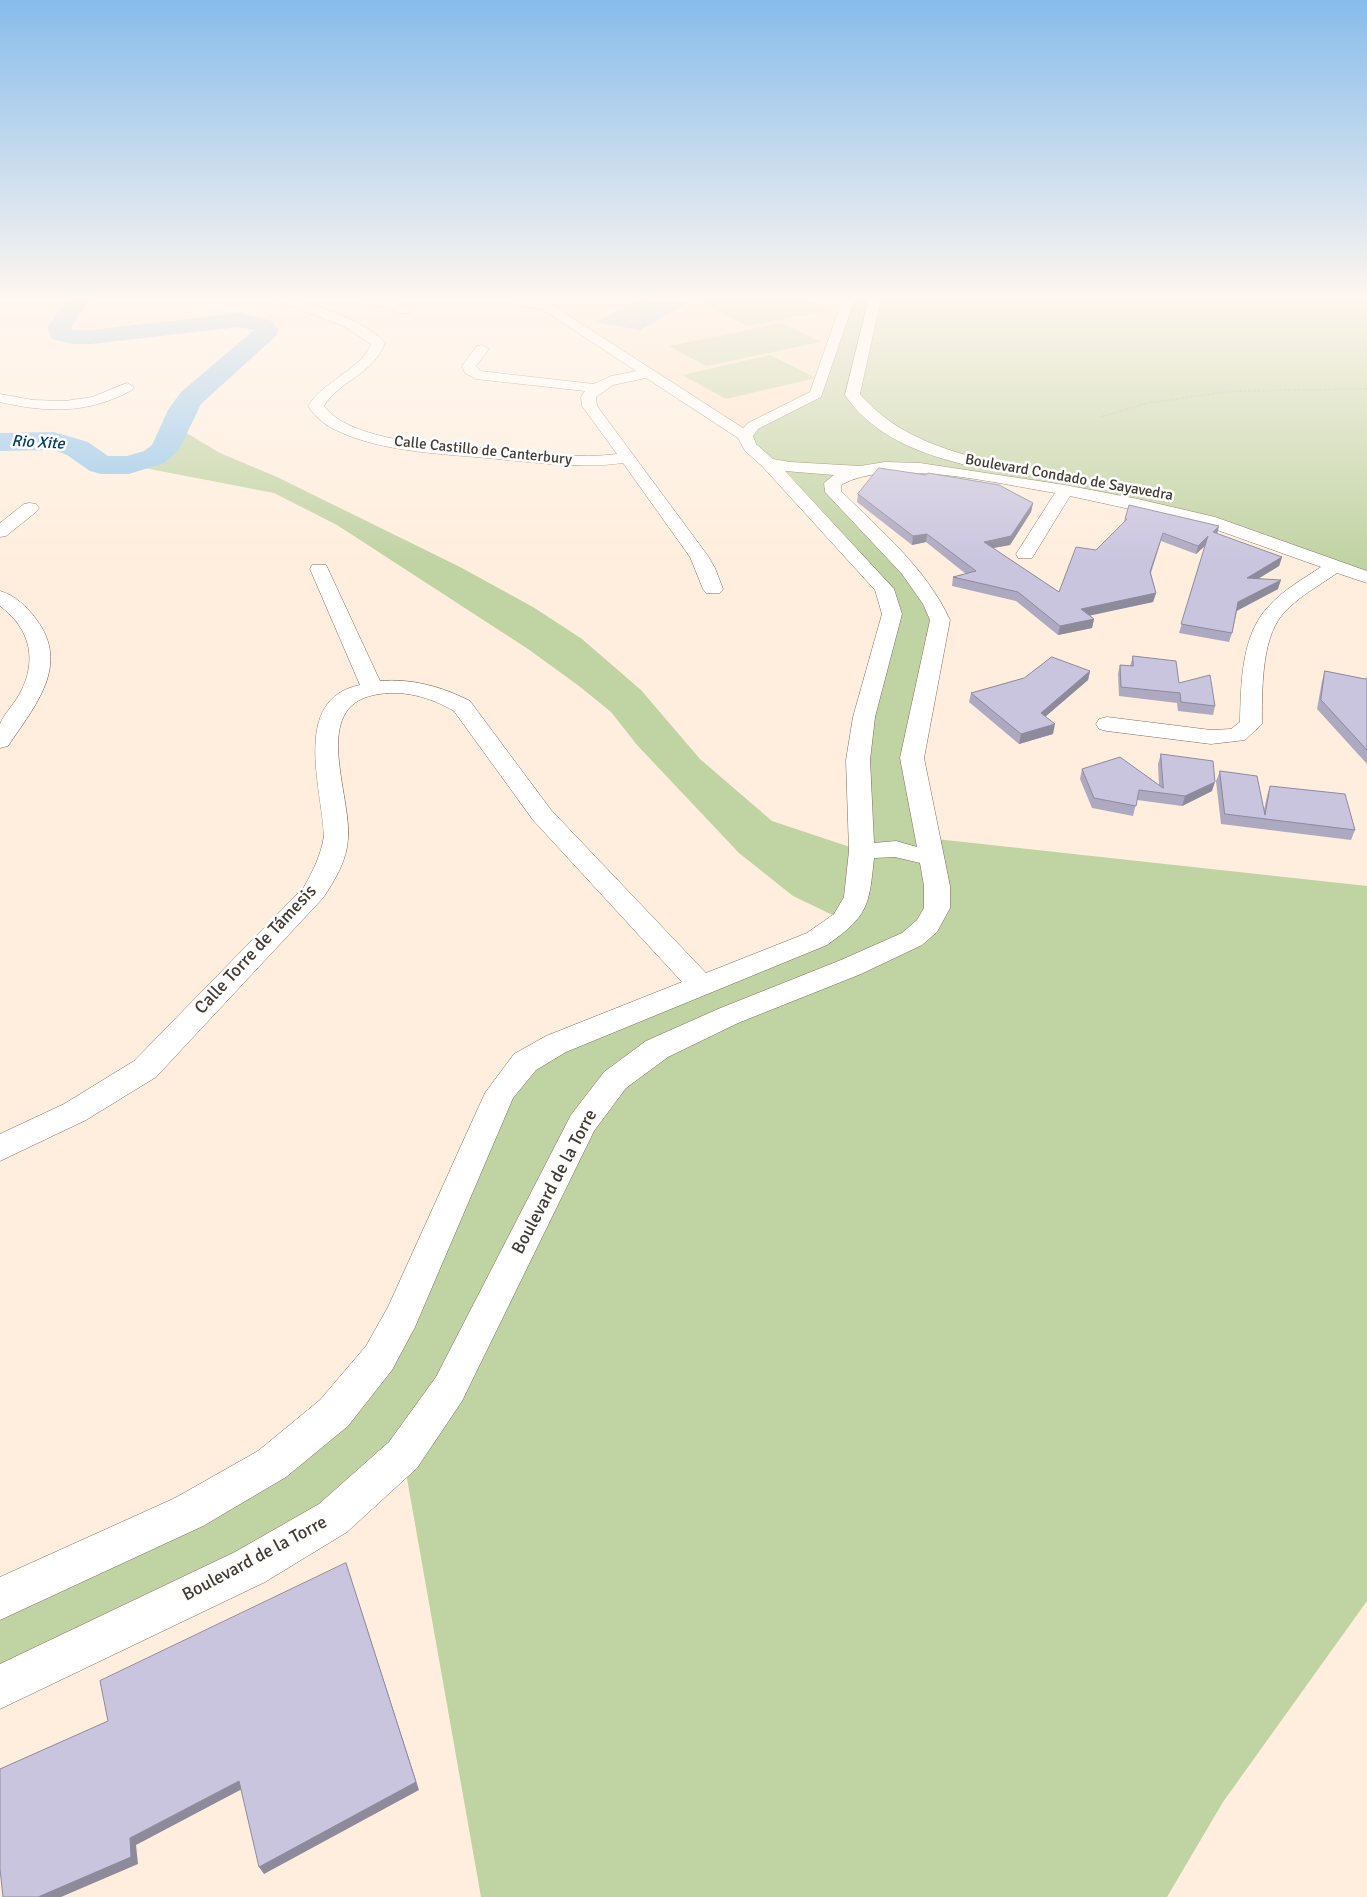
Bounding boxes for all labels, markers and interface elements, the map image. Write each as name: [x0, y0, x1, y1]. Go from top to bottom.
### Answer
water label: Rio Xite: [11, 432, 65, 454]
street label: Calle Castillo de Canterbury: [393, 433, 573, 469]
street label: Boulevard Condado de Sayavedra: [964, 451, 1174, 505]
street label: Calle Torre de Támesis: [191, 881, 321, 1019]
street label: Boulevard de la Torre: [508, 1106, 602, 1258]
street label: Boulevard de la Torre: [179, 1512, 331, 1606]

